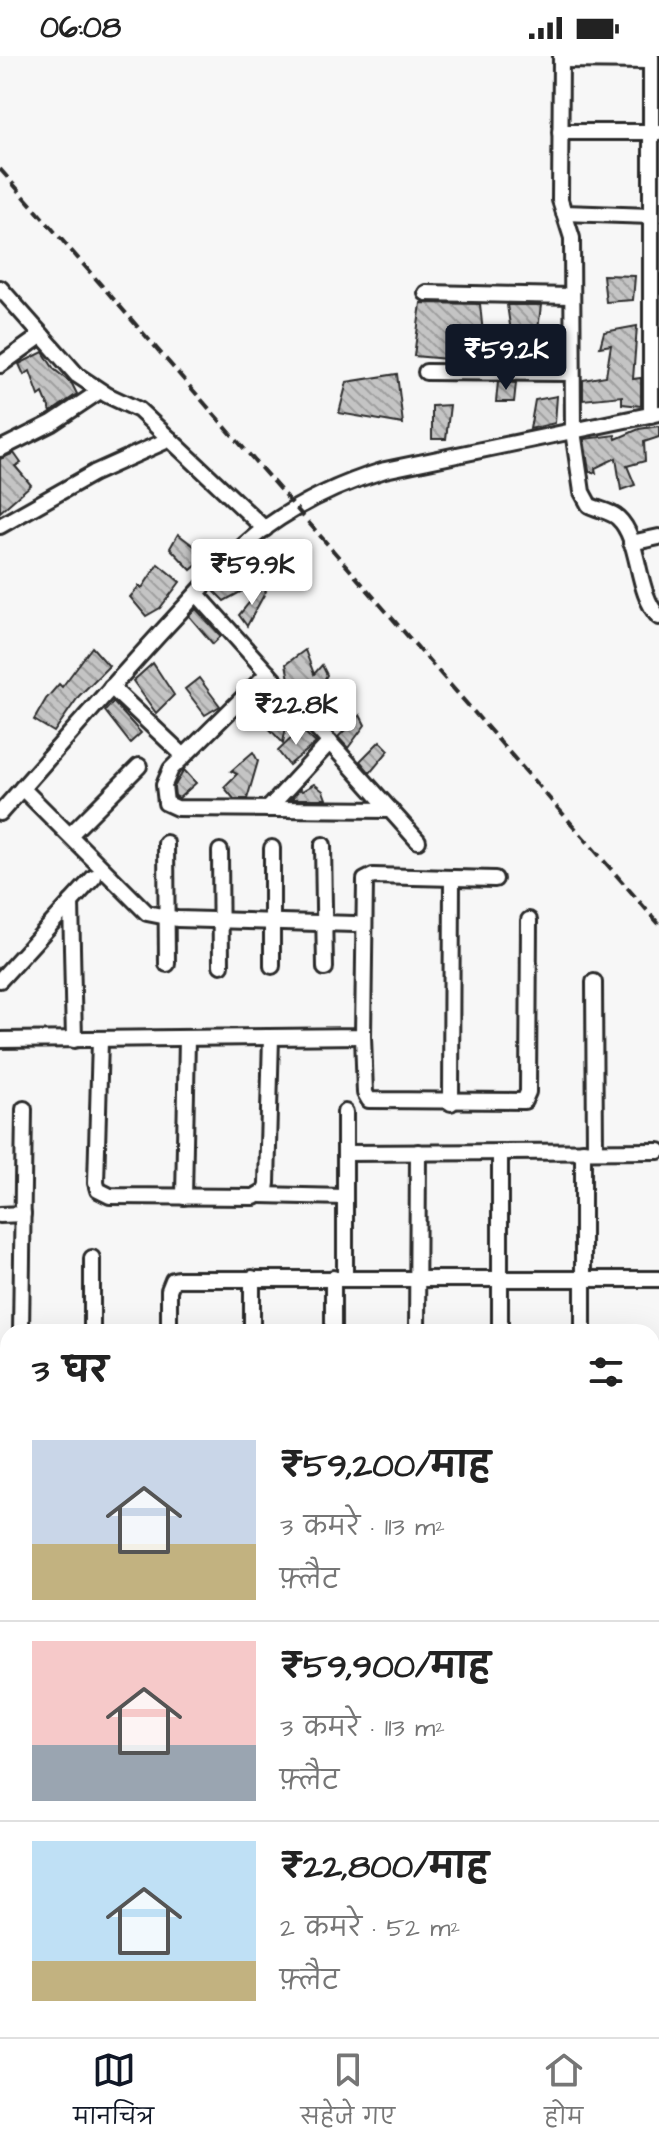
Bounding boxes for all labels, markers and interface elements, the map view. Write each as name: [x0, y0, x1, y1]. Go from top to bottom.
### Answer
text: 06:08: [40, 7, 121, 49]
pin: ₹59.2K: [441, 324, 571, 392]
text: ₹59.2K: [463, 332, 549, 368]
pin: ₹59.9K: [187, 539, 317, 607]
text: ₹59.9K: [209, 547, 295, 583]
pin: ₹22.8K: [231, 679, 361, 747]
text: ₹22.8K: [254, 687, 338, 723]
text: 3 घर: [32, 1347, 108, 1395]
icon: filters: [584, 1350, 628, 1394]
text: ₹59,200/माह: [280, 1442, 490, 1490]
icon: home: [96, 1472, 192, 1568]
text: 3 कमरे · 113 m²: [280, 1509, 445, 1545]
text: फ़्लैट: [280, 1562, 339, 1598]
text: ₹59,900/माह: [280, 1643, 490, 1691]
icon: home: [96, 1673, 192, 1769]
text: 3 कमरे · 113 m²: [280, 1710, 445, 1746]
text: फ़्लैट: [280, 1763, 339, 1799]
text: ₹22,800/माह: [280, 1843, 488, 1891]
icon: home: [96, 1873, 192, 1969]
text: 2 कमरे · 52 m²: [280, 1910, 460, 1946]
text: फ़्लैट: [280, 1963, 339, 1999]
tab: मानचित्र: [73, 2048, 154, 2141]
tab: सहेजे गए: [301, 2048, 395, 2141]
tab: होम: [542, 2048, 586, 2141]

